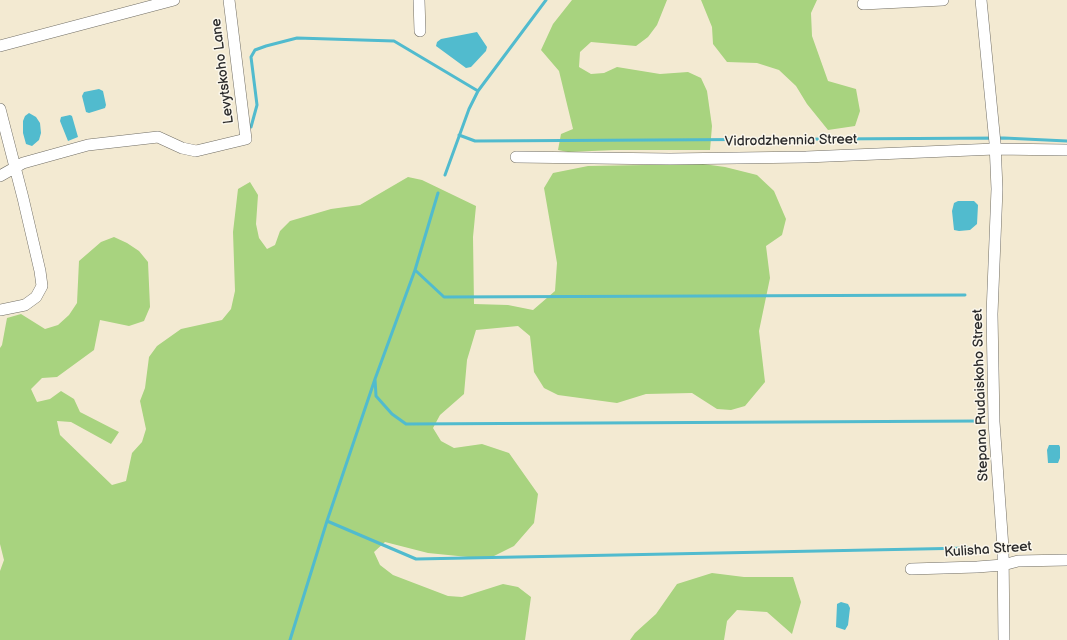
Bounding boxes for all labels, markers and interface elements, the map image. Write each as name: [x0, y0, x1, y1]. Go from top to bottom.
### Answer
street label: Levytskoho Lane: [208, 17, 238, 125]
street label: Vidrodzhennia Street: [725, 131, 857, 151]
street label: Stepana Rudaiskoho Street: [970, 308, 992, 482]
street label: Kulisha Street: [944, 539, 1032, 561]

